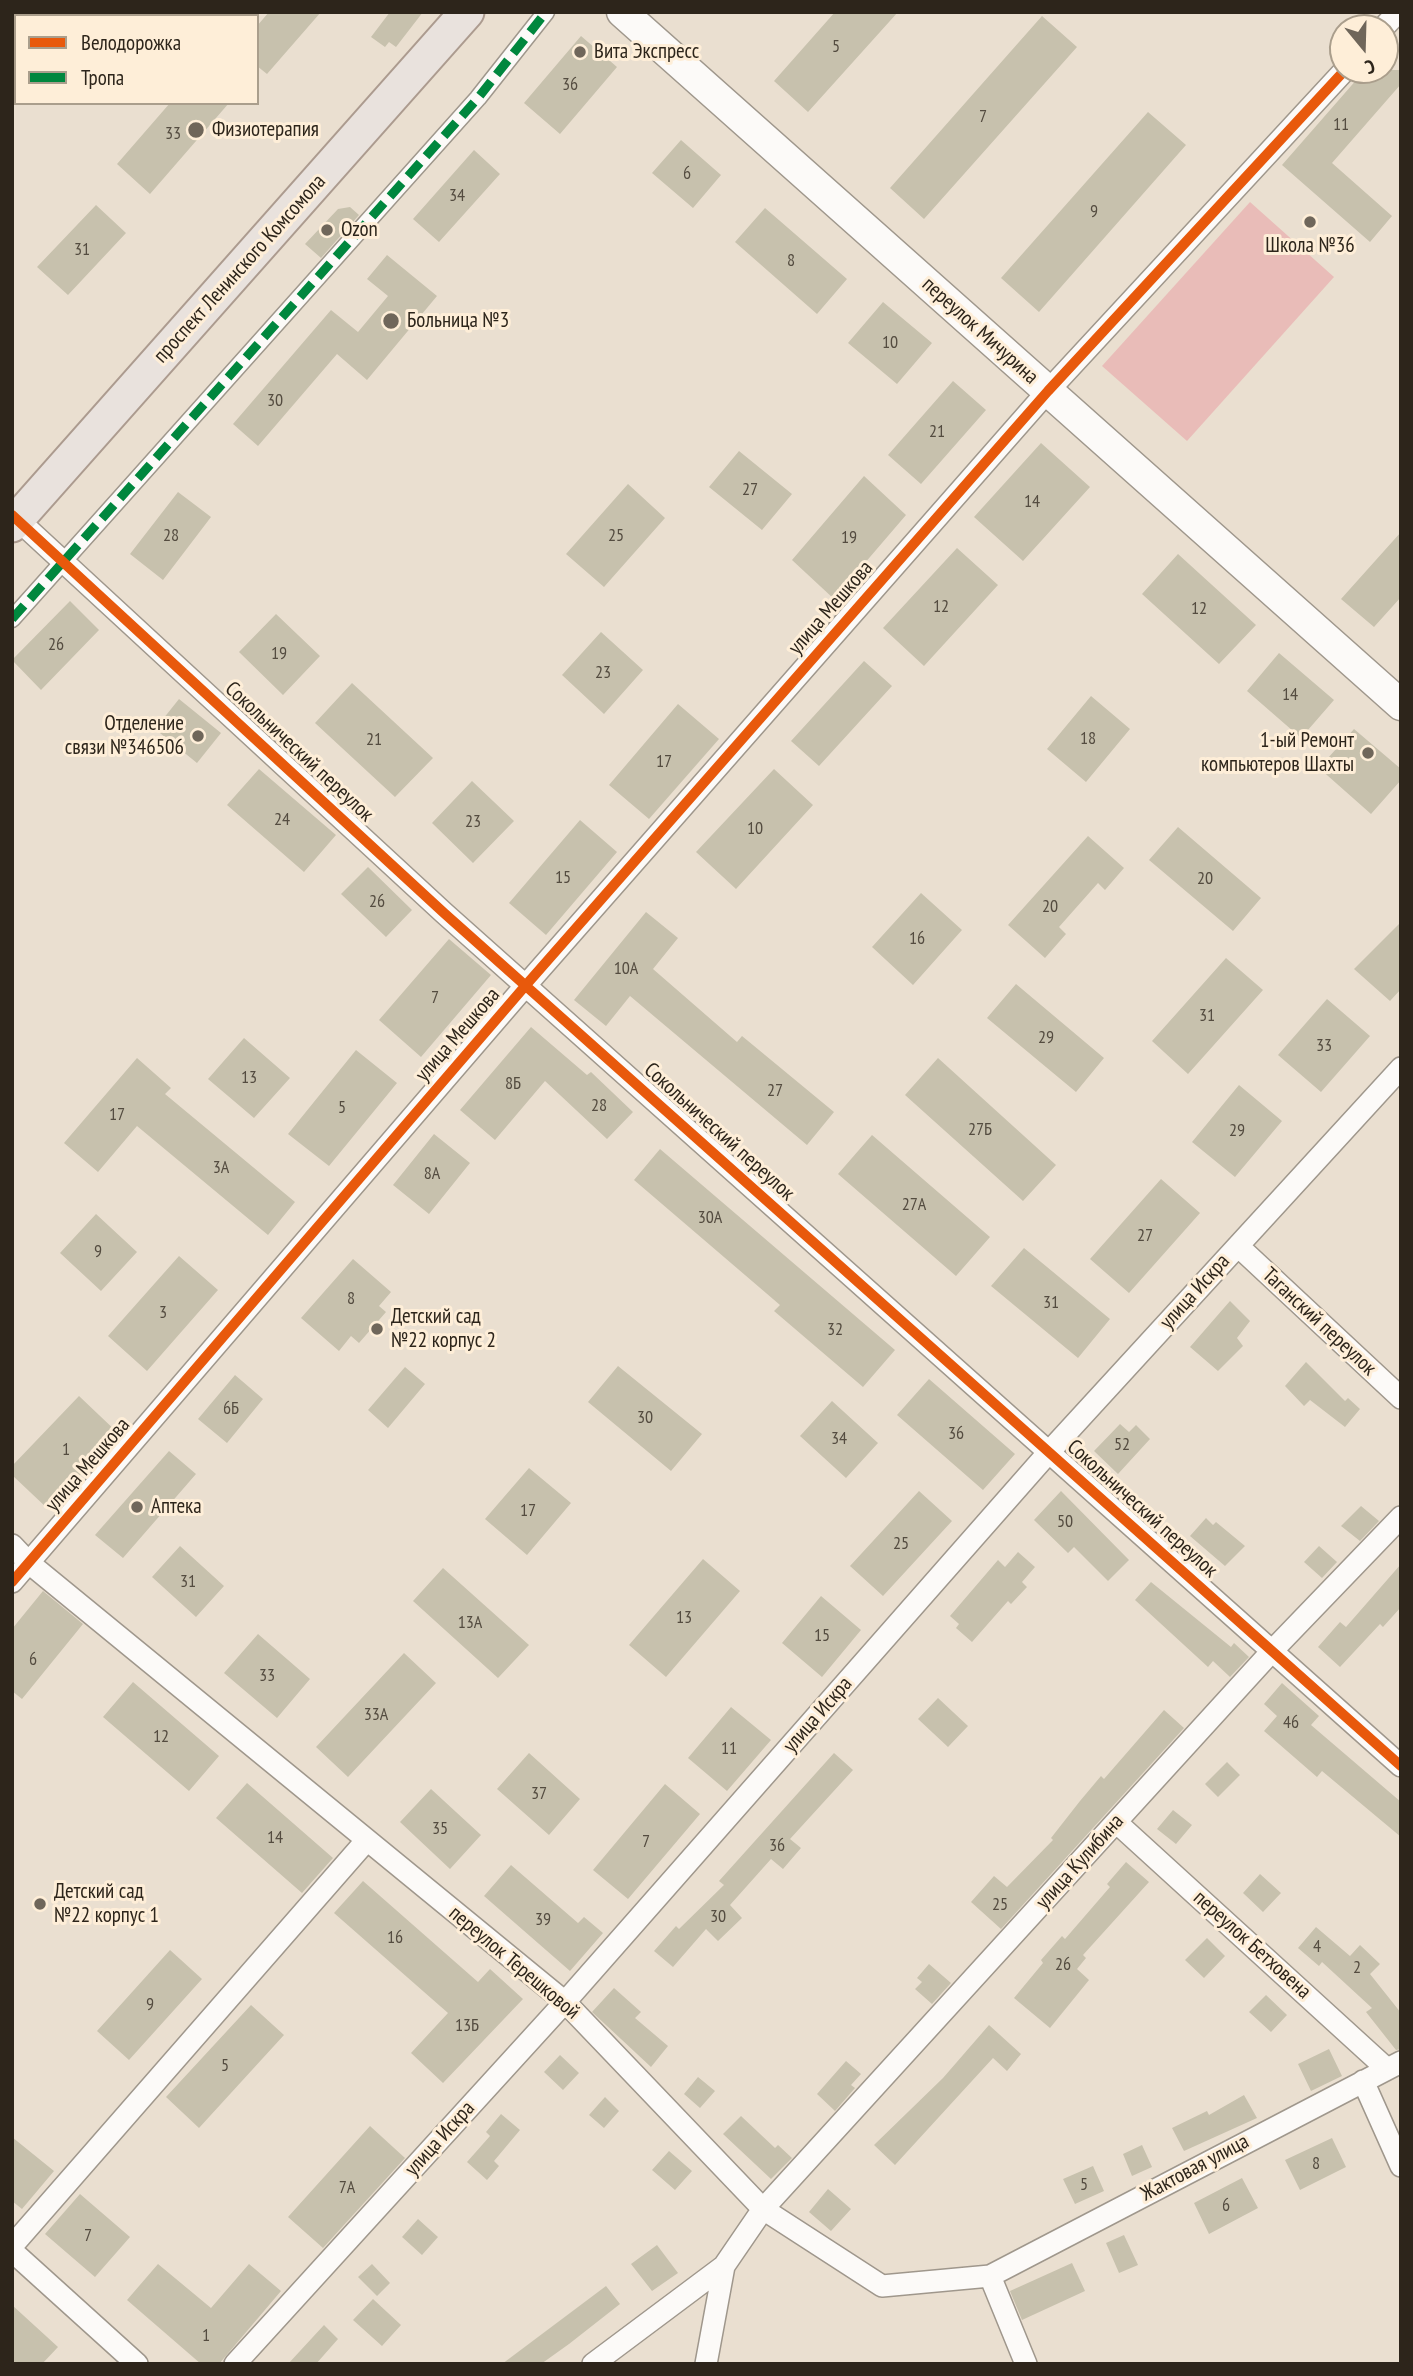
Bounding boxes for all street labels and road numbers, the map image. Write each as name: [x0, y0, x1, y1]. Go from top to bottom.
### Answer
street label: проспект Ленинского Комсомола: [149, 170, 331, 368]
street label: переулок Мичурина: [917, 272, 1043, 390]
street label: улица Мешкова: [783, 556, 879, 660]
street label: Сокольнический переулок: [220, 677, 378, 827]
street label: улица Мешкова: [410, 983, 506, 1087]
street label: Сокольнический переулок: [639, 1058, 799, 1206]
street label: улица Искра: [1155, 1249, 1235, 1335]
street label: Таганский переулок: [1257, 1263, 1381, 1381]
street label: улица Мешкова: [40, 1413, 136, 1517]
street label: Сокольнический переулок: [1062, 1435, 1222, 1583]
street label: улица Искра: [778, 1672, 858, 1758]
street label: улица Кулибина: [1031, 1809, 1129, 1915]
street label: переулок Бетховена: [1188, 1886, 1316, 2004]
street label: переулок Терешковой: [443, 1901, 585, 2025]
street label: улица Искра: [400, 2096, 480, 2182]
street label: Жактовая улица: [1137, 2129, 1253, 2207]

